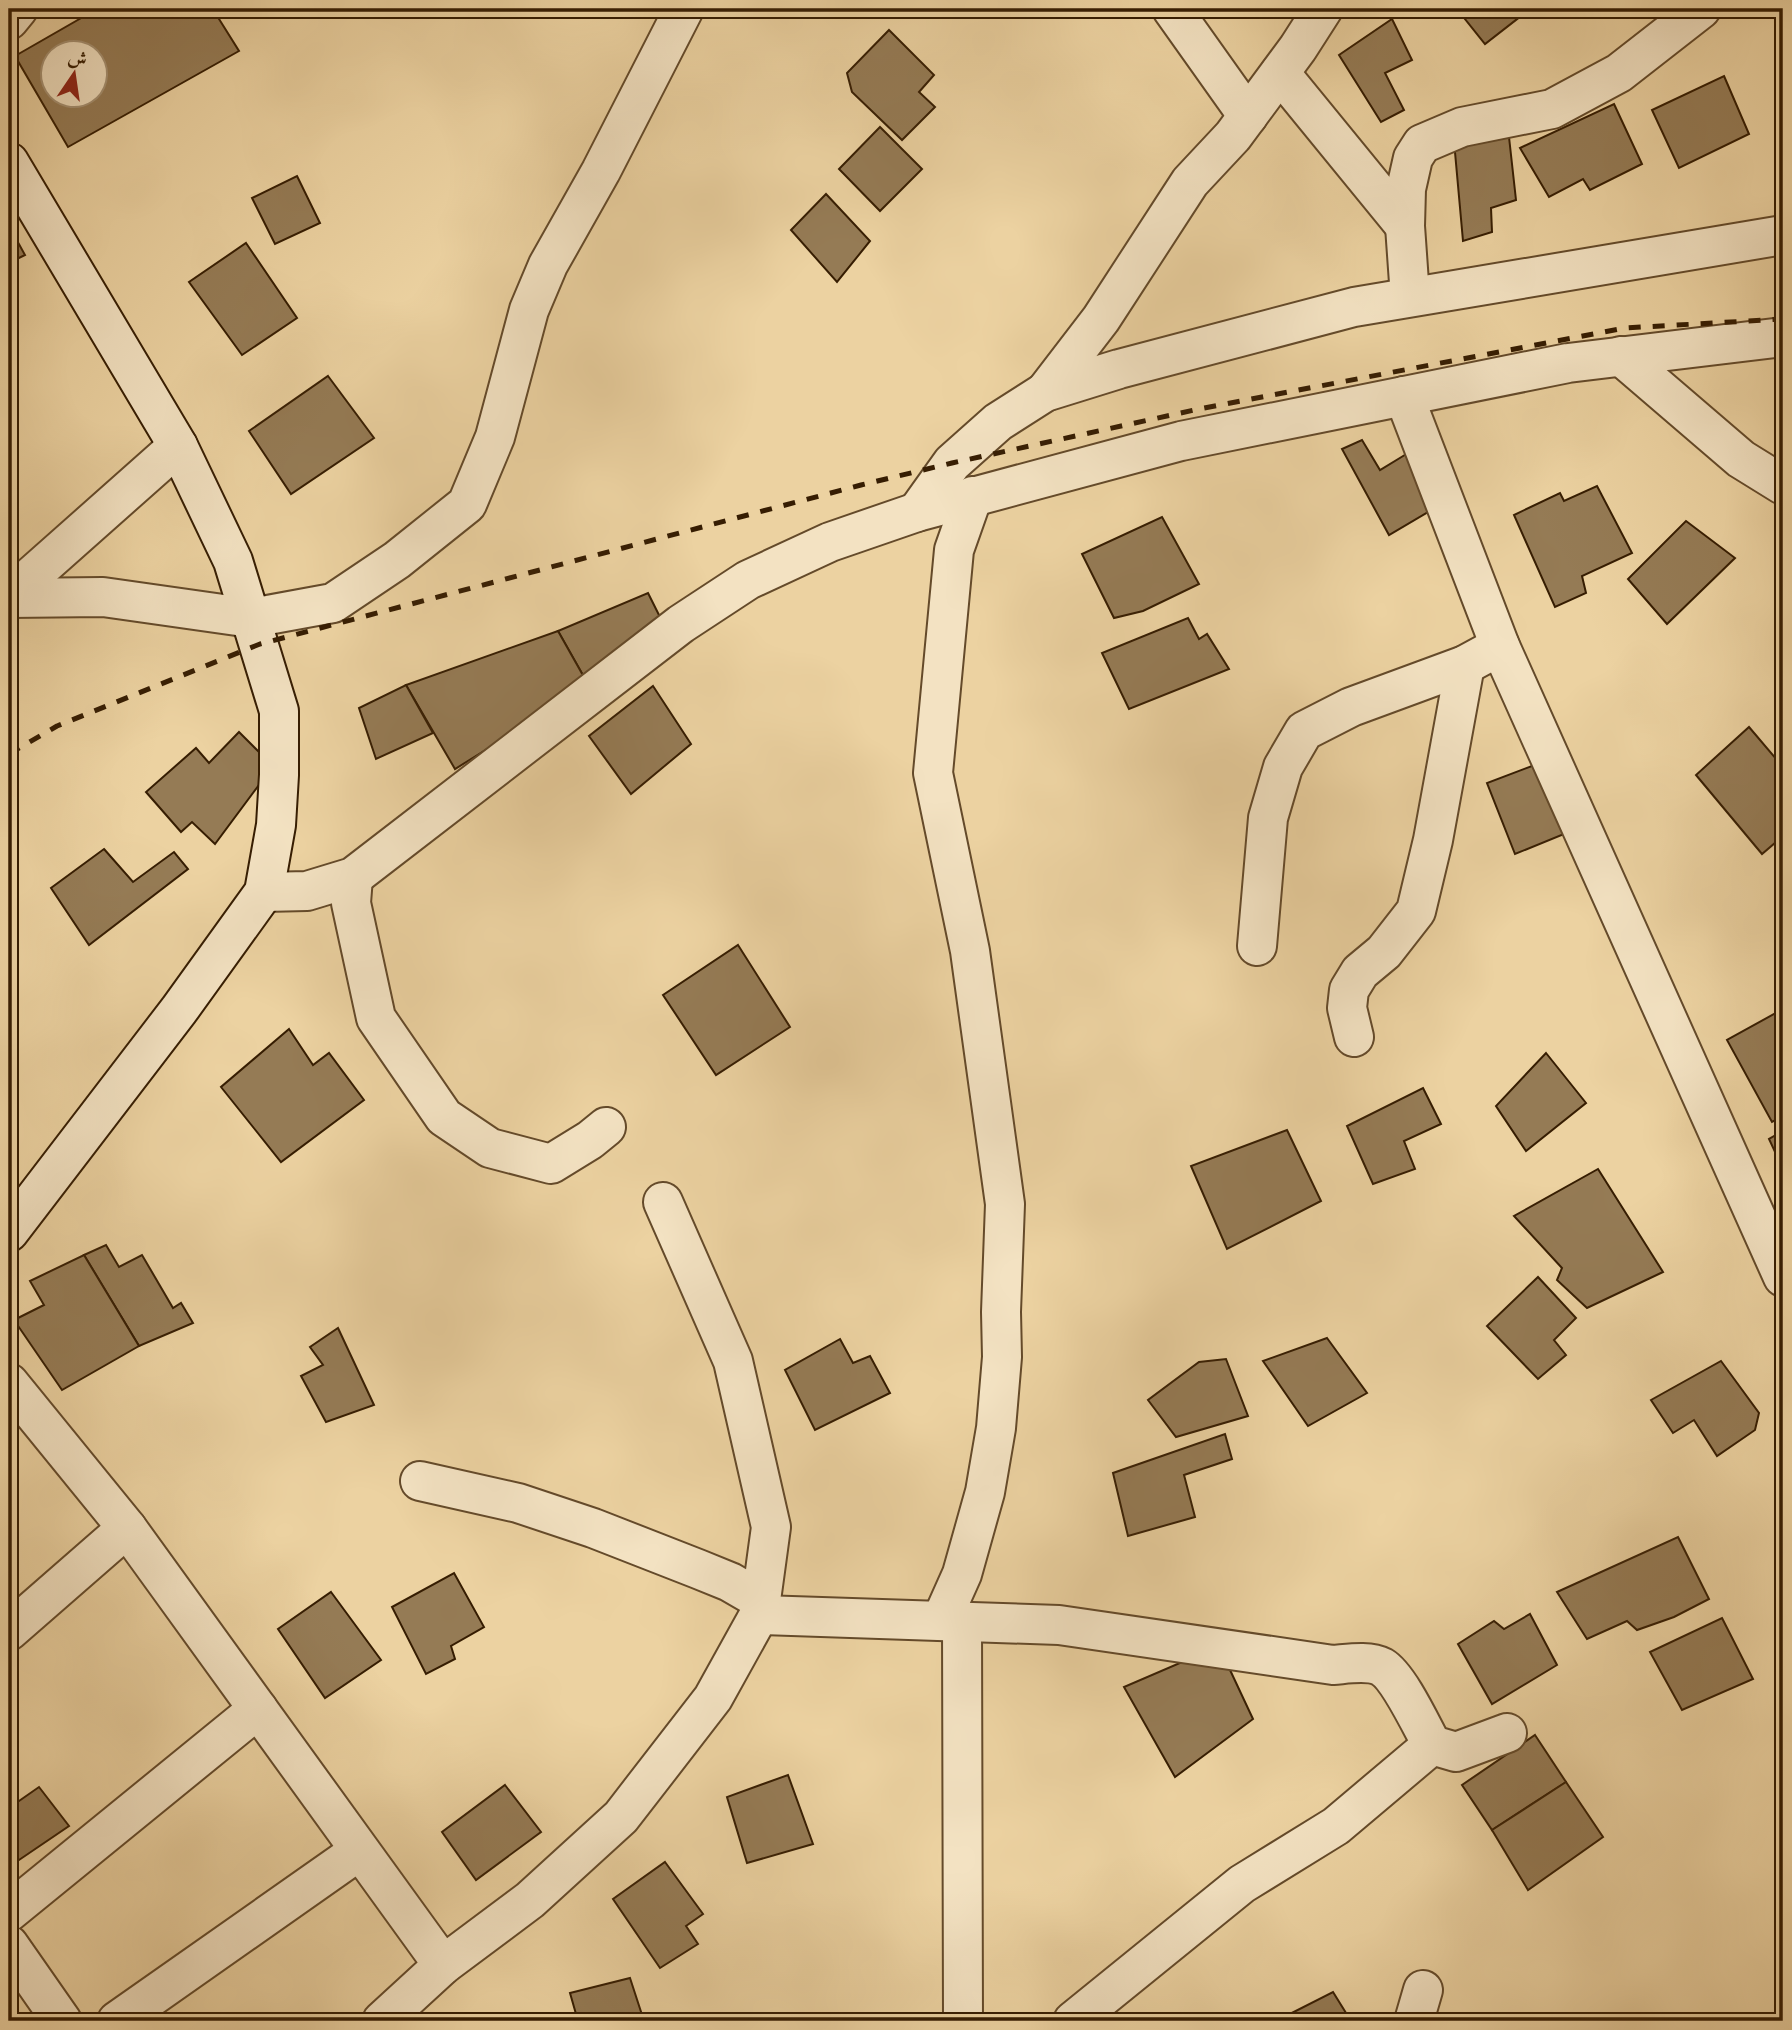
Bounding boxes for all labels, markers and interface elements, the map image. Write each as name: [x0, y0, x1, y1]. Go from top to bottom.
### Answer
north arrow: [38, 38, 108, 108]
text: ش: [65, 46, 89, 73]

